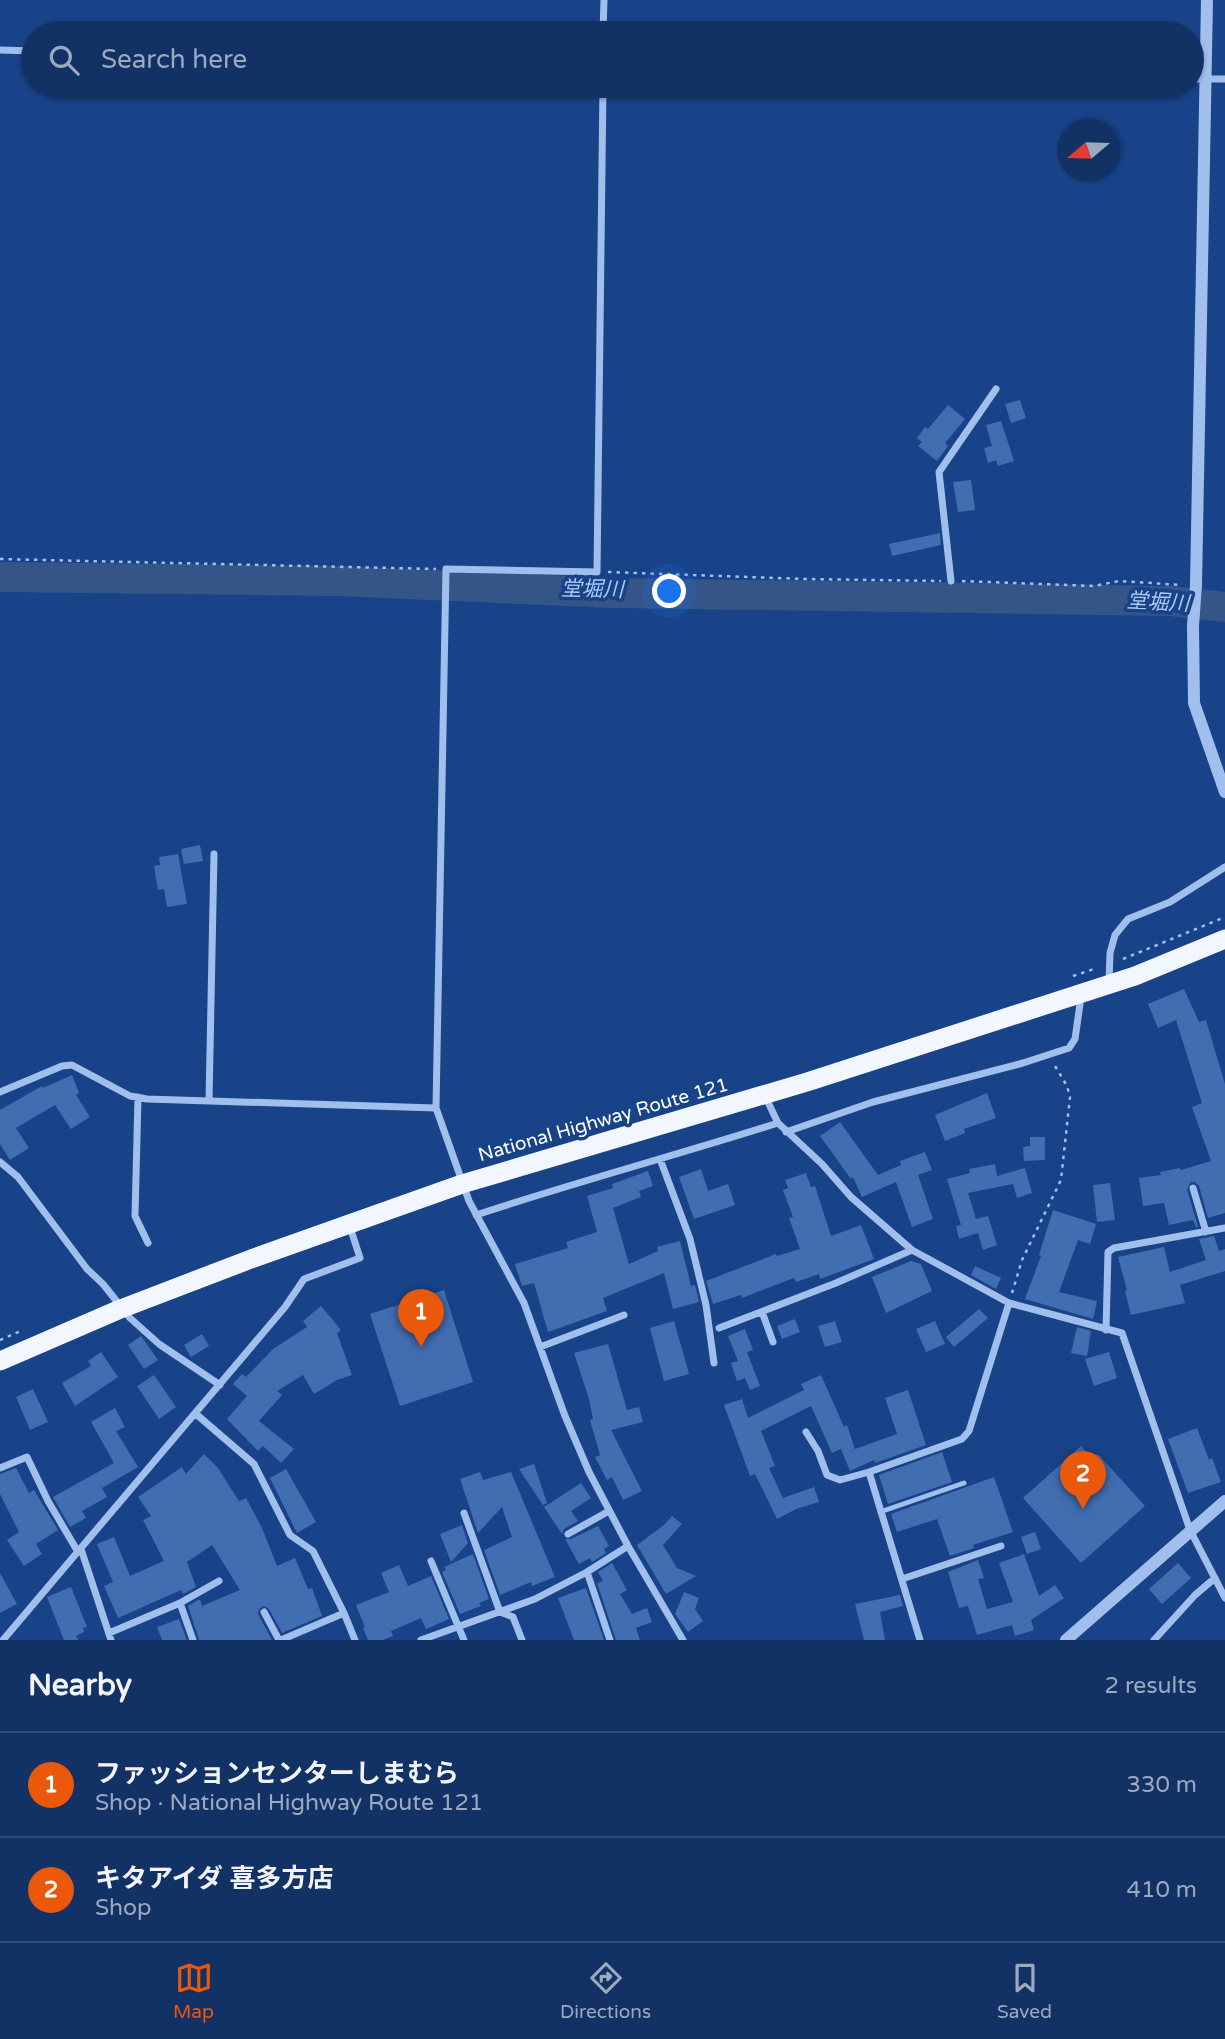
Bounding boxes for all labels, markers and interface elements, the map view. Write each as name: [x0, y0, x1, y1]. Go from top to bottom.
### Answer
search box: [21, 21, 1204, 98]
icon: search: [45, 41, 83, 79]
text: Search here: [101, 44, 247, 75]
north arrow: [1057, 119, 1120, 182]
your location: [652, 574, 686, 608]
water label: 堂堀川: [560, 576, 626, 603]
water label: 堂堀川: [1126, 588, 1192, 617]
street label: National Highway Route 121: [476, 1074, 731, 1166]
pin: 1: [398, 1289, 444, 1347]
pin: 2: [1060, 1451, 1106, 1509]
text: Nearby: [28, 1667, 132, 1704]
text: 2 results: [1104, 1672, 1197, 1700]
text: ファッションセンターしまむら: [95, 1758, 459, 1789]
text: 1: [44, 1771, 58, 1799]
text: 330 m: [1127, 1771, 1197, 1799]
text: Shop · National Highway Route 121: [95, 1789, 483, 1817]
text: キタアイダ 喜多方店: [95, 1863, 333, 1894]
text: 2: [44, 1876, 58, 1904]
text: 410 m: [1127, 1876, 1197, 1904]
text: Shop: [95, 1894, 152, 1922]
tab: Map: [173, 1959, 214, 2023]
tab: Directions: [560, 1959, 651, 2023]
tab: Saved: [997, 1959, 1052, 2023]

